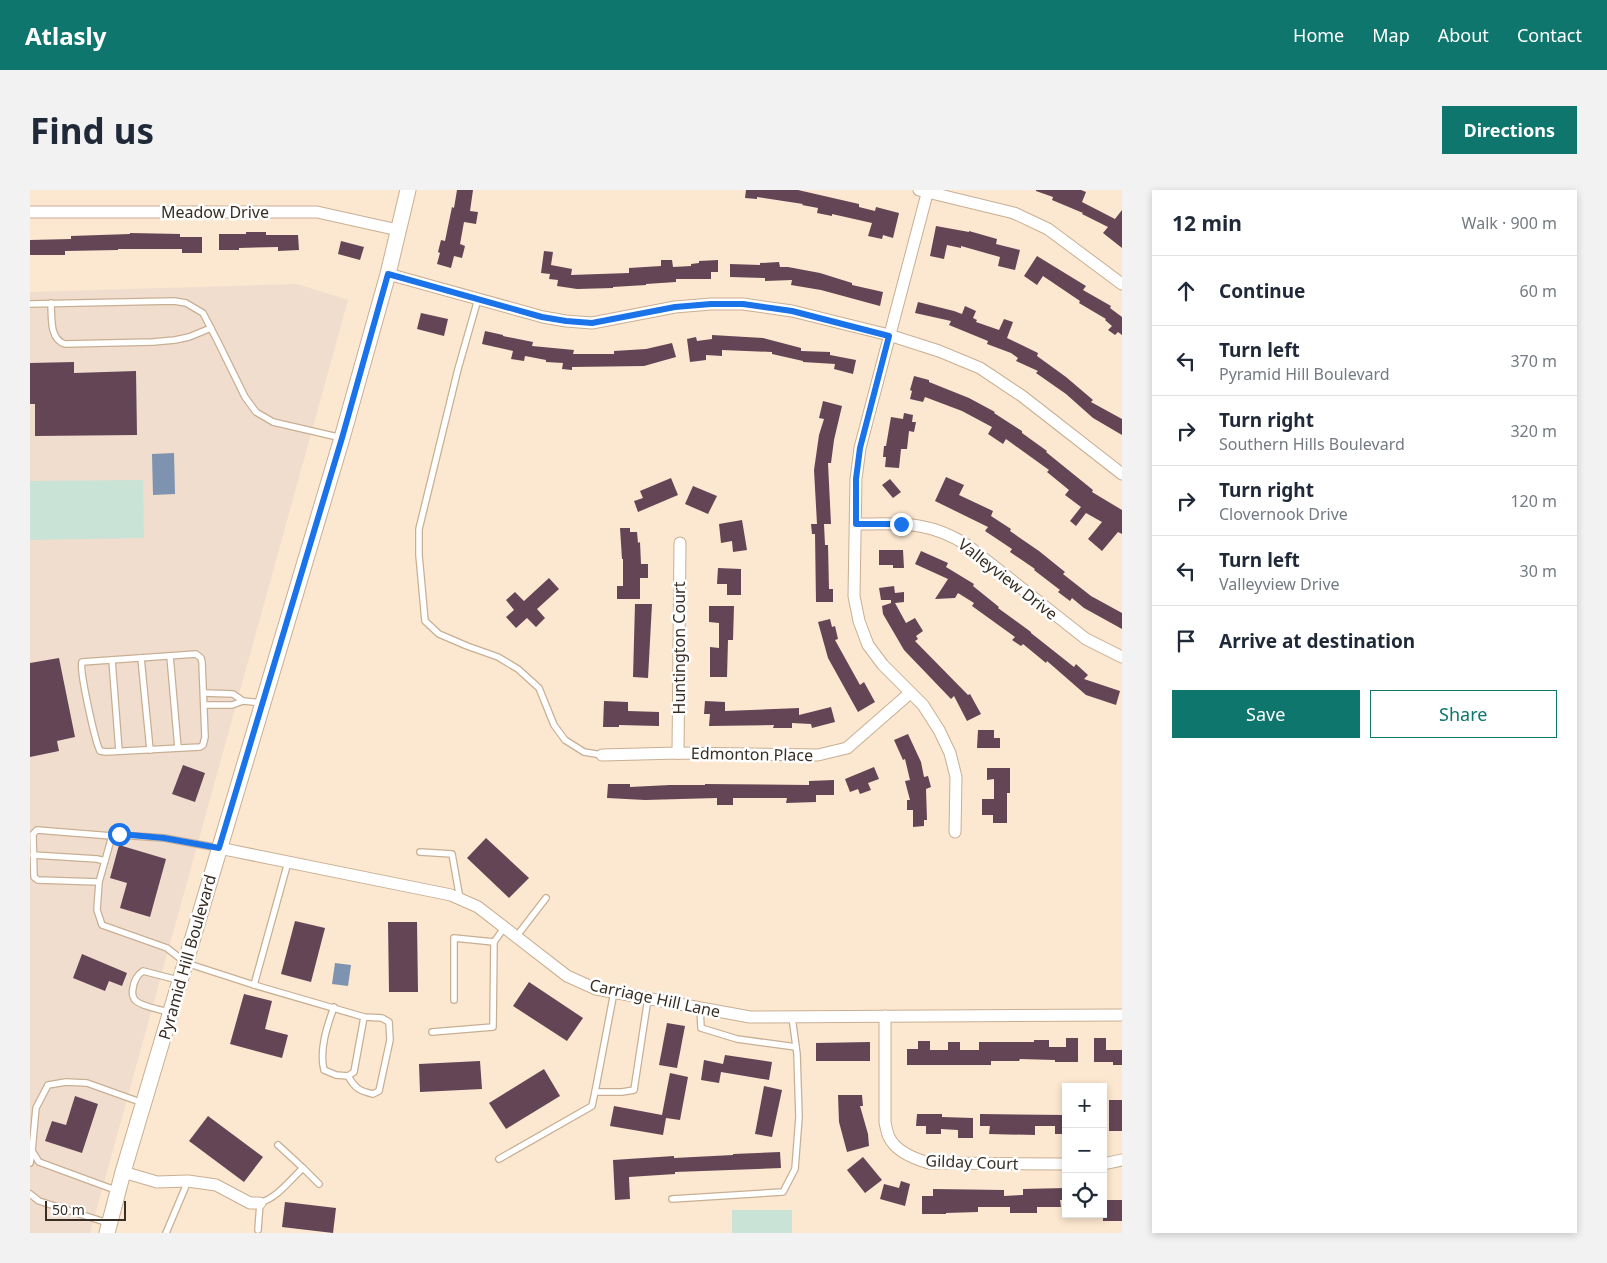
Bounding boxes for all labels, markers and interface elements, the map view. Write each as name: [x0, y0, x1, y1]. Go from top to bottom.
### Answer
text: Atlasly: [25, 19, 106, 52]
text: Home: [1293, 23, 1344, 47]
text: Map: [1372, 23, 1410, 47]
text: About: [1438, 23, 1489, 47]
text: Contact: [1517, 23, 1582, 47]
button: Directions: [1442, 106, 1577, 154]
text: Find us: [30, 107, 154, 154]
street label: Meadow Drive: [161, 201, 269, 223]
text: 12 min: [1172, 209, 1242, 237]
text: Walk · 900 m: [1462, 212, 1557, 234]
icon: ahead: [1172, 277, 1200, 305]
text: Continue: [1219, 278, 1305, 304]
text: 60 m: [1520, 280, 1557, 302]
text: Turn left: [1219, 337, 1300, 363]
icon: left: [1172, 347, 1200, 375]
text: 370 m: [1510, 350, 1557, 372]
text: Pyramid Hill Boulevard: [1219, 363, 1390, 385]
text: Turn right: [1219, 407, 1314, 433]
icon: right: [1172, 417, 1200, 445]
text: 320 m: [1510, 420, 1557, 442]
text: Southern Hills Boulevard: [1219, 433, 1405, 455]
text: Turn right: [1219, 477, 1314, 503]
icon: right: [1172, 487, 1200, 515]
text: 120 m: [1510, 490, 1557, 512]
text: Clovernook Drive: [1219, 503, 1348, 525]
route end: [890, 513, 913, 536]
street label: Valleyview Drive: [954, 533, 1062, 625]
text: Turn left: [1219, 547, 1300, 573]
icon: left: [1172, 557, 1200, 585]
text: 30 m: [1520, 560, 1557, 582]
text: Valleyview Drive: [1219, 573, 1340, 595]
street label: Huntington Court: [668, 581, 690, 714]
icon: arrive: [1172, 627, 1200, 655]
text: Arrive at destination: [1219, 628, 1415, 654]
button: Save: [1172, 690, 1360, 738]
button: Share: [1370, 690, 1557, 738]
street label: Edmonton Place: [691, 742, 813, 766]
route start: [108, 823, 131, 846]
street label: Pyramid Hill Boulevard: [153, 872, 221, 1042]
street label: Carriage Hill Lane: [588, 973, 722, 1023]
map controls: [1062, 1083, 1107, 1218]
button: +: [1062, 1083, 1107, 1128]
button: −: [1062, 1128, 1107, 1173]
street label: Gilday Court: [925, 1149, 1019, 1175]
button: locate: [1062, 1173, 1107, 1218]
scale bar: [45, 1198, 126, 1221]
text: 50 m: [52, 1200, 85, 1219]

